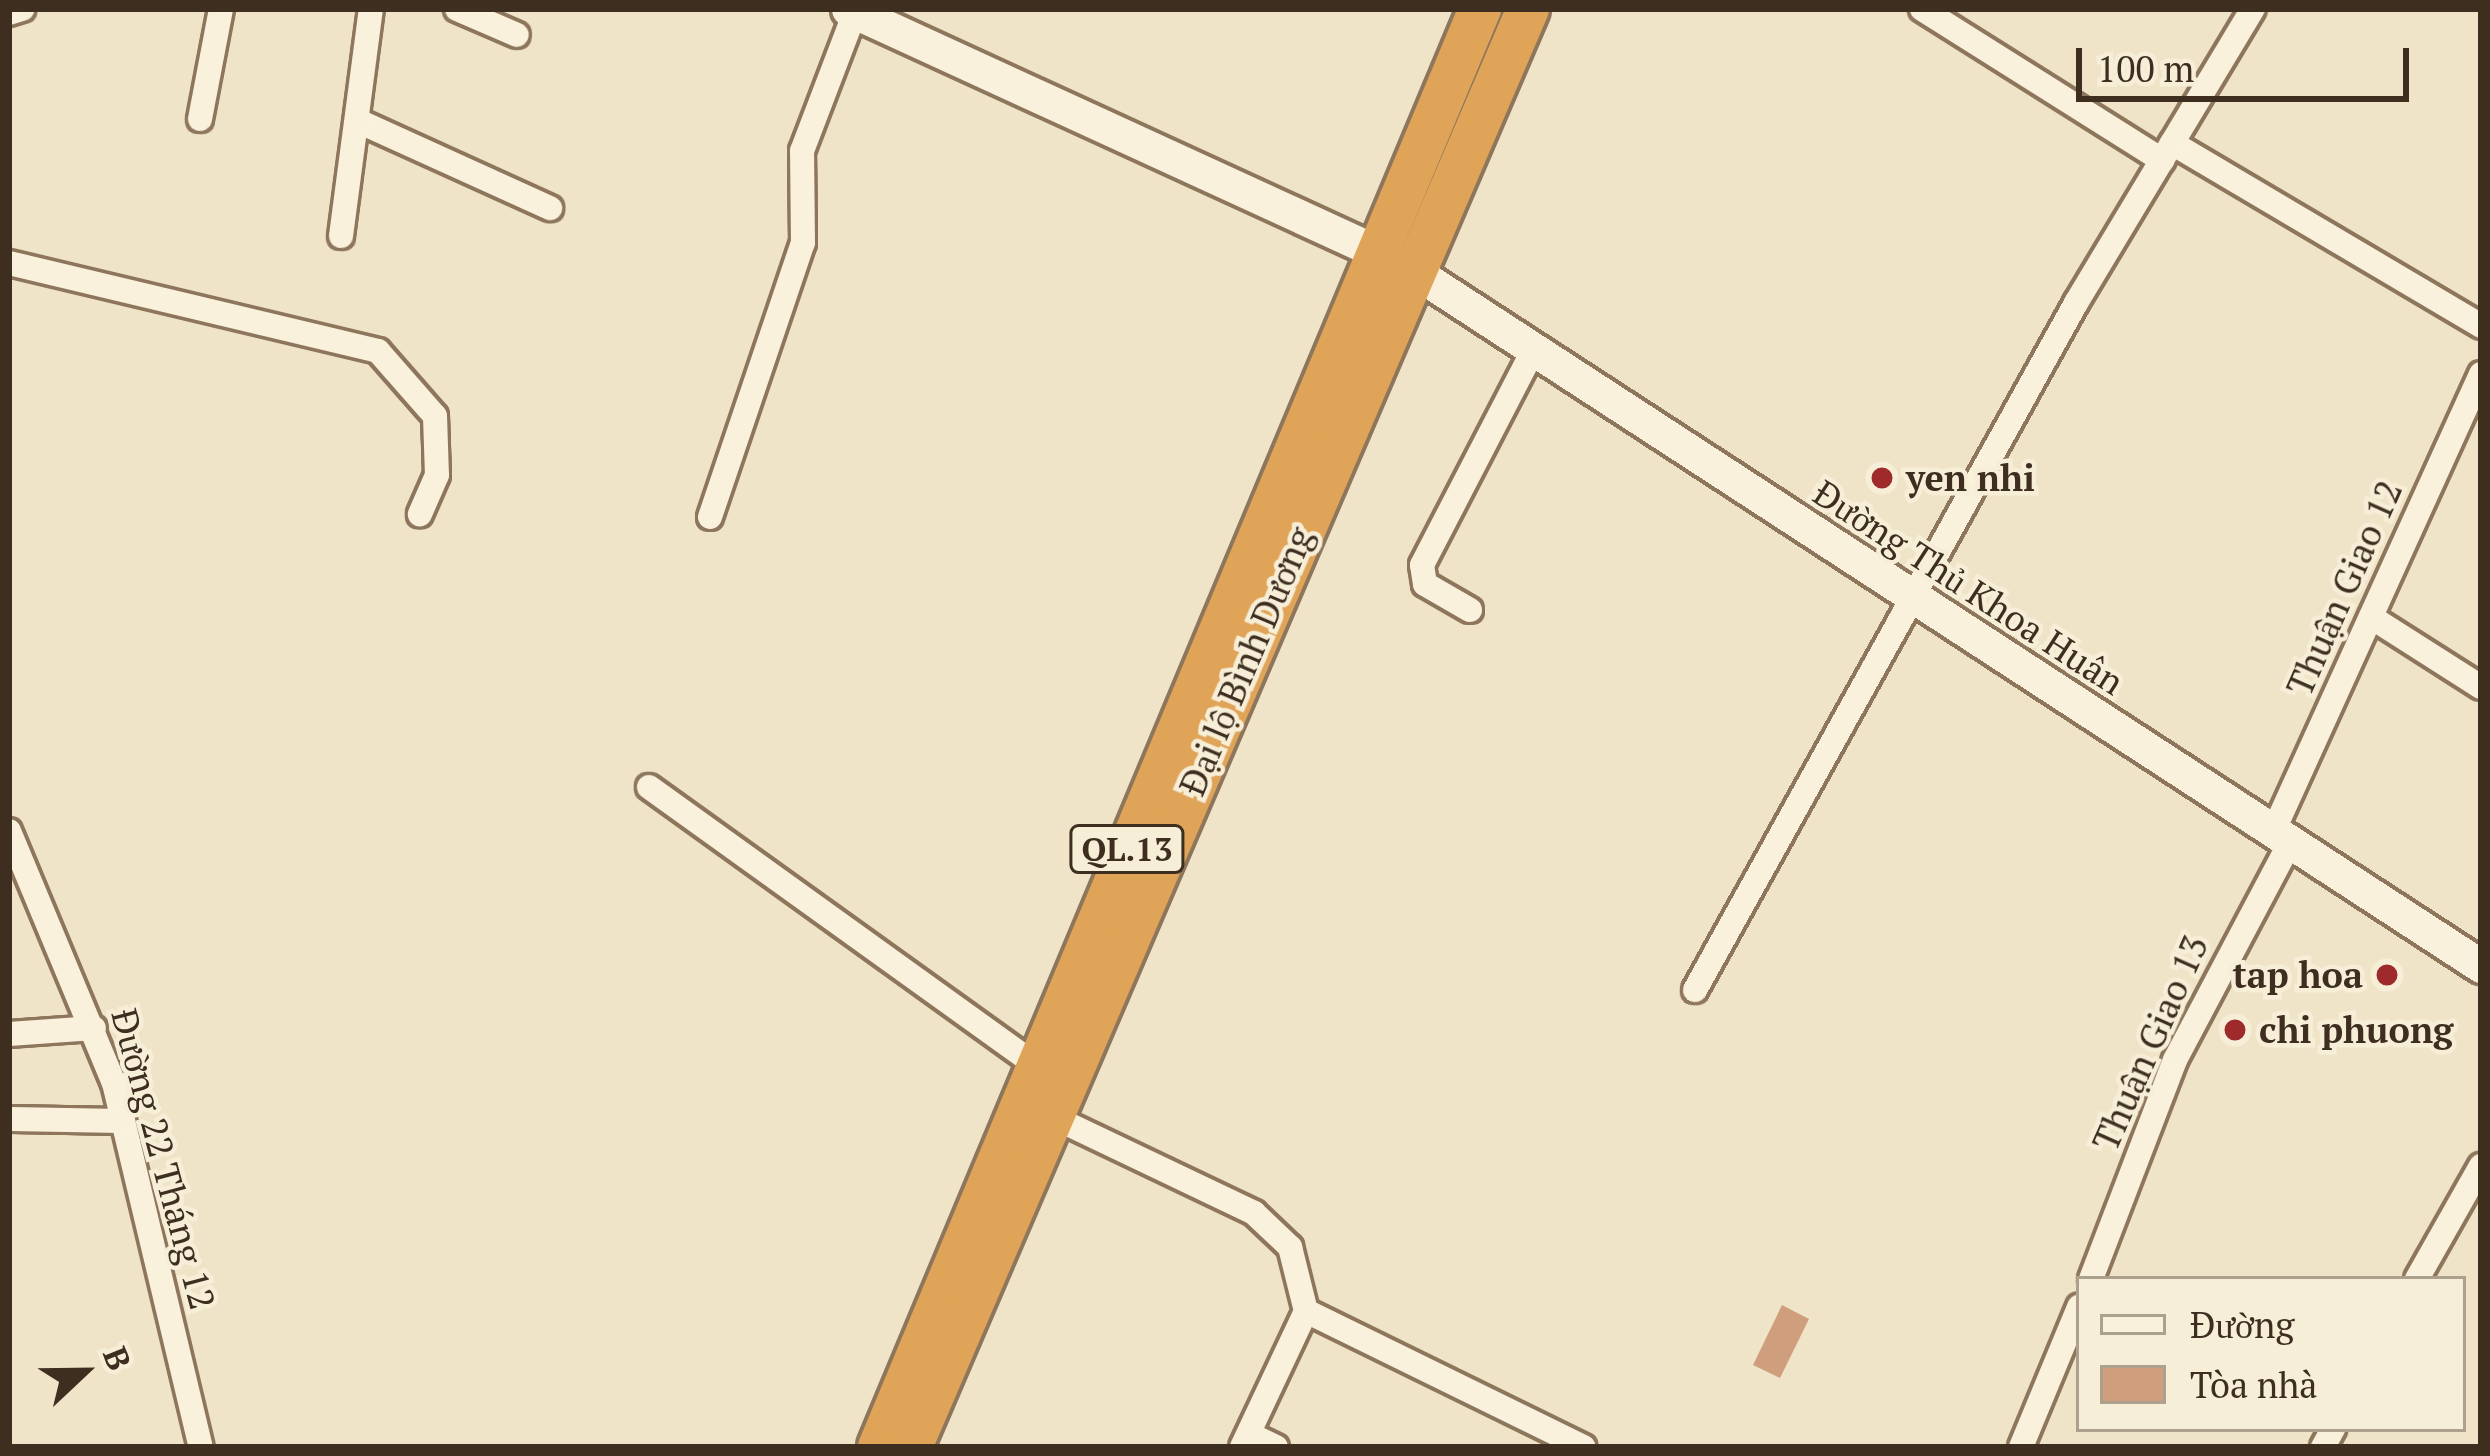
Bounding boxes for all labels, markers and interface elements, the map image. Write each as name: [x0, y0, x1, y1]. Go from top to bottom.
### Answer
scale bar: [2082, 24, 2415, 98]
text: 100 m: [2097, 45, 2194, 92]
place label: yen nhi: [1906, 456, 2035, 500]
marker: yen nhi: [1869, 465, 1895, 491]
street label: Đường Thủ Khoa Huân: [1806, 471, 2132, 703]
street label: Thuận Giao 12: [2277, 474, 2411, 702]
street label: Đại lộ Bình Dương: [1170, 520, 1322, 802]
road number: QL.13: [1067, 822, 1187, 876]
street label: Thuận Giao 13: [2083, 929, 2217, 1157]
place label: tap hoa: [2232, 953, 2363, 997]
marker: tap hoa: [2374, 962, 2400, 988]
street label: Đường 22 Tháng 12: [103, 1004, 225, 1314]
place label: chi phuong: [2259, 1008, 2453, 1052]
marker: chi phuong: [2222, 1017, 2248, 1043]
legend: [2076, 1276, 2466, 1432]
text: Đường: [2190, 1301, 2294, 1348]
north arrow: [24, 1312, 144, 1432]
text: B: [94, 1340, 142, 1376]
text: Tòa nhà: [2190, 1361, 2318, 1408]

